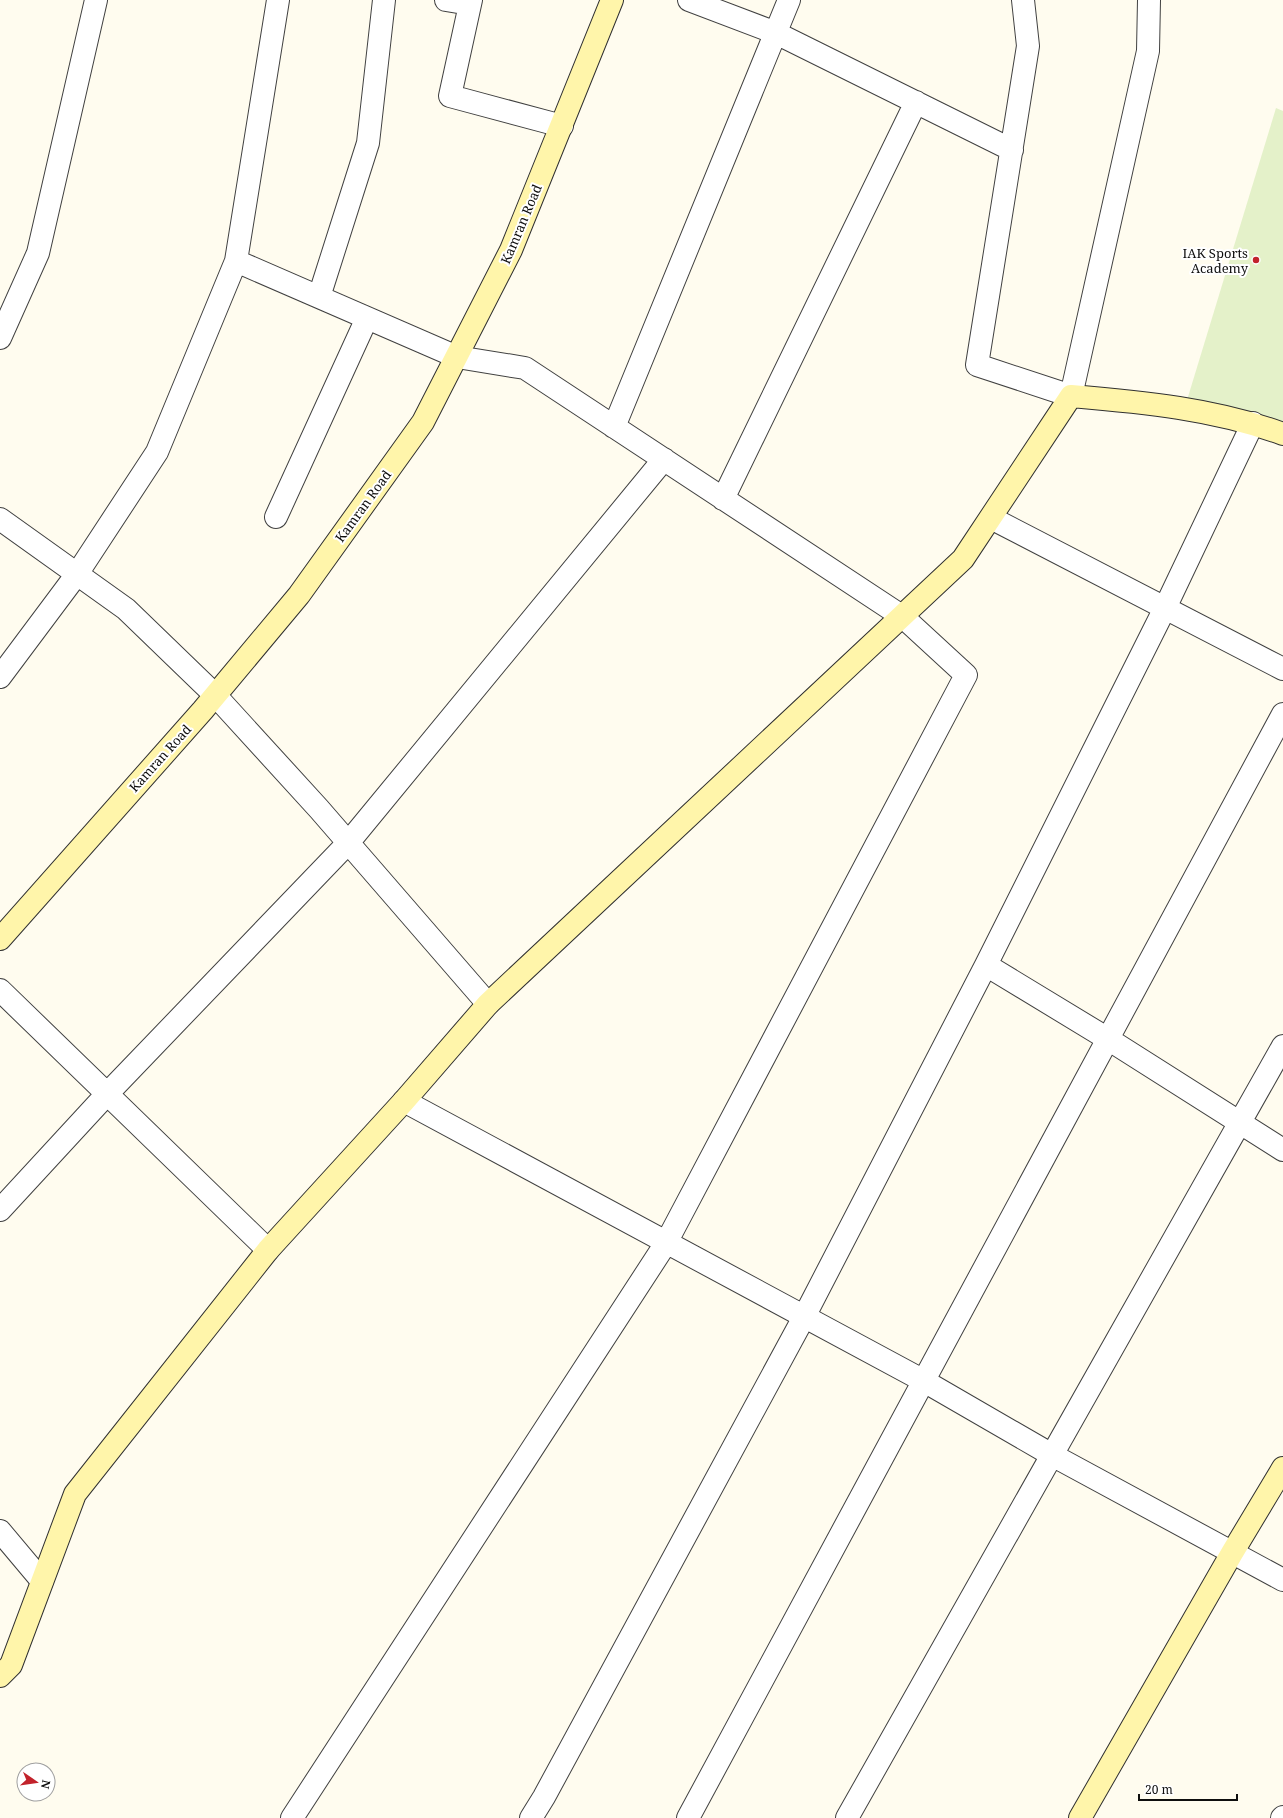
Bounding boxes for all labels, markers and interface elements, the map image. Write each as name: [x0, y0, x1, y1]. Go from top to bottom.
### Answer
street label: Kamran Road: [496, 181, 546, 267]
place label: IAK Sports Academy: [1182, 244, 1249, 277]
marker: IAK Sports Academy: [1251, 255, 1261, 265]
street label: Kamran Road: [331, 466, 395, 546]
street label: Kamran Road: [125, 720, 195, 796]
north arrow: [16, 1762, 56, 1802]
scale bar: [1139, 1776, 1237, 1802]
text: N: [38, 1778, 55, 1791]
text: 20 m: [1145, 1781, 1173, 1798]

